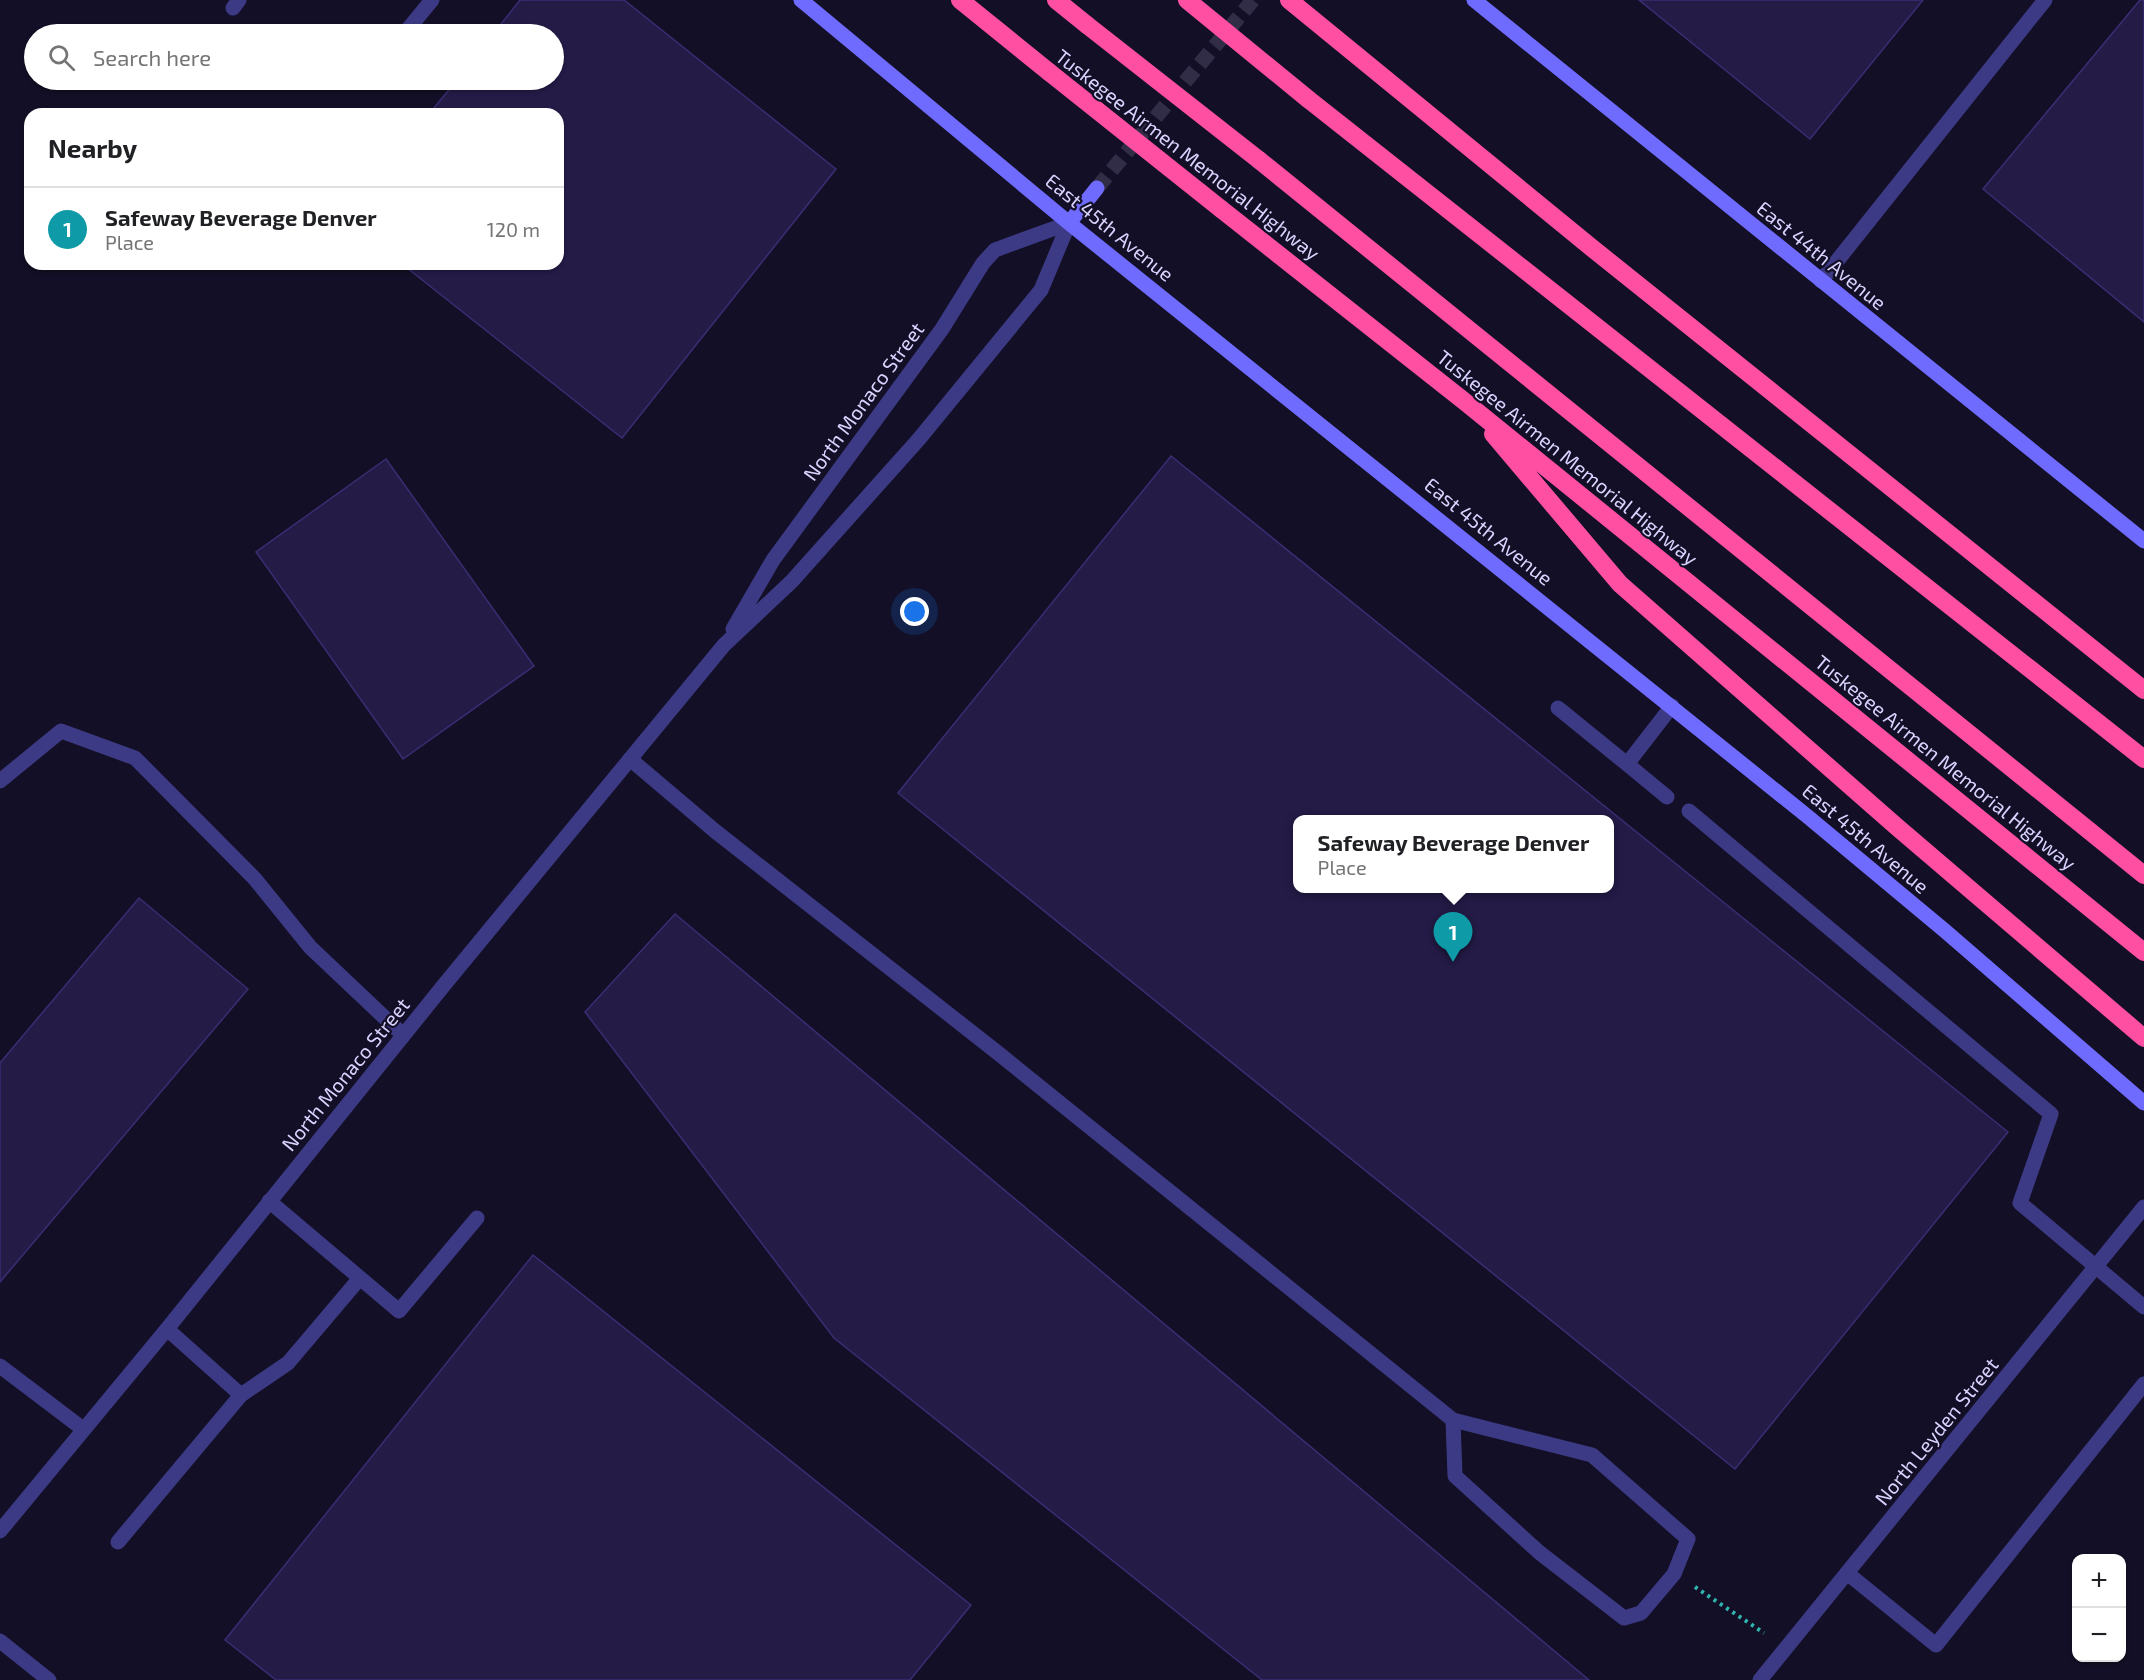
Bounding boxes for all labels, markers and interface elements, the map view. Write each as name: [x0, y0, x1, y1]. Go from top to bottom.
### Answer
search box: [24, 24, 564, 90]
icon: search: [45, 41, 78, 74]
street label: Tuskegee Airmen Memorial Highway: [1051, 43, 1325, 265]
text: Search here: [93, 44, 211, 70]
text: Nearby: [48, 132, 137, 163]
street label: East 45th Avenue: [1041, 168, 1179, 286]
street label: East 44th Avenue: [1753, 196, 1891, 314]
text: Safeway Beverage Denver: [105, 204, 377, 230]
text: 1: [63, 217, 72, 241]
text: 120 m: [487, 217, 540, 241]
text: Place: [105, 230, 154, 254]
street label: North Monaco Street: [798, 317, 929, 485]
street label: Tuskegee Airmen Memorial Highway: [1433, 344, 1703, 570]
street label: East 45th Avenue: [1420, 472, 1558, 590]
your location: [900, 597, 929, 626]
street label: Tuskegee Airmen Memorial Highway: [1811, 649, 2081, 875]
street label: East 45th Avenue: [1798, 778, 1934, 898]
popup: [1293, 815, 1614, 893]
text: Safeway Beverage Denver: [1318, 829, 1589, 855]
text: Place: [1318, 855, 1367, 879]
pin: 1: [1434, 912, 1472, 962]
street label: North Monaco Street: [276, 992, 414, 1155]
street label: North Leyden Street: [1869, 1352, 2003, 1509]
map controls: [2072, 1554, 2126, 1662]
button: +: [2072, 1554, 2126, 1608]
button: −: [2072, 1608, 2126, 1662]

